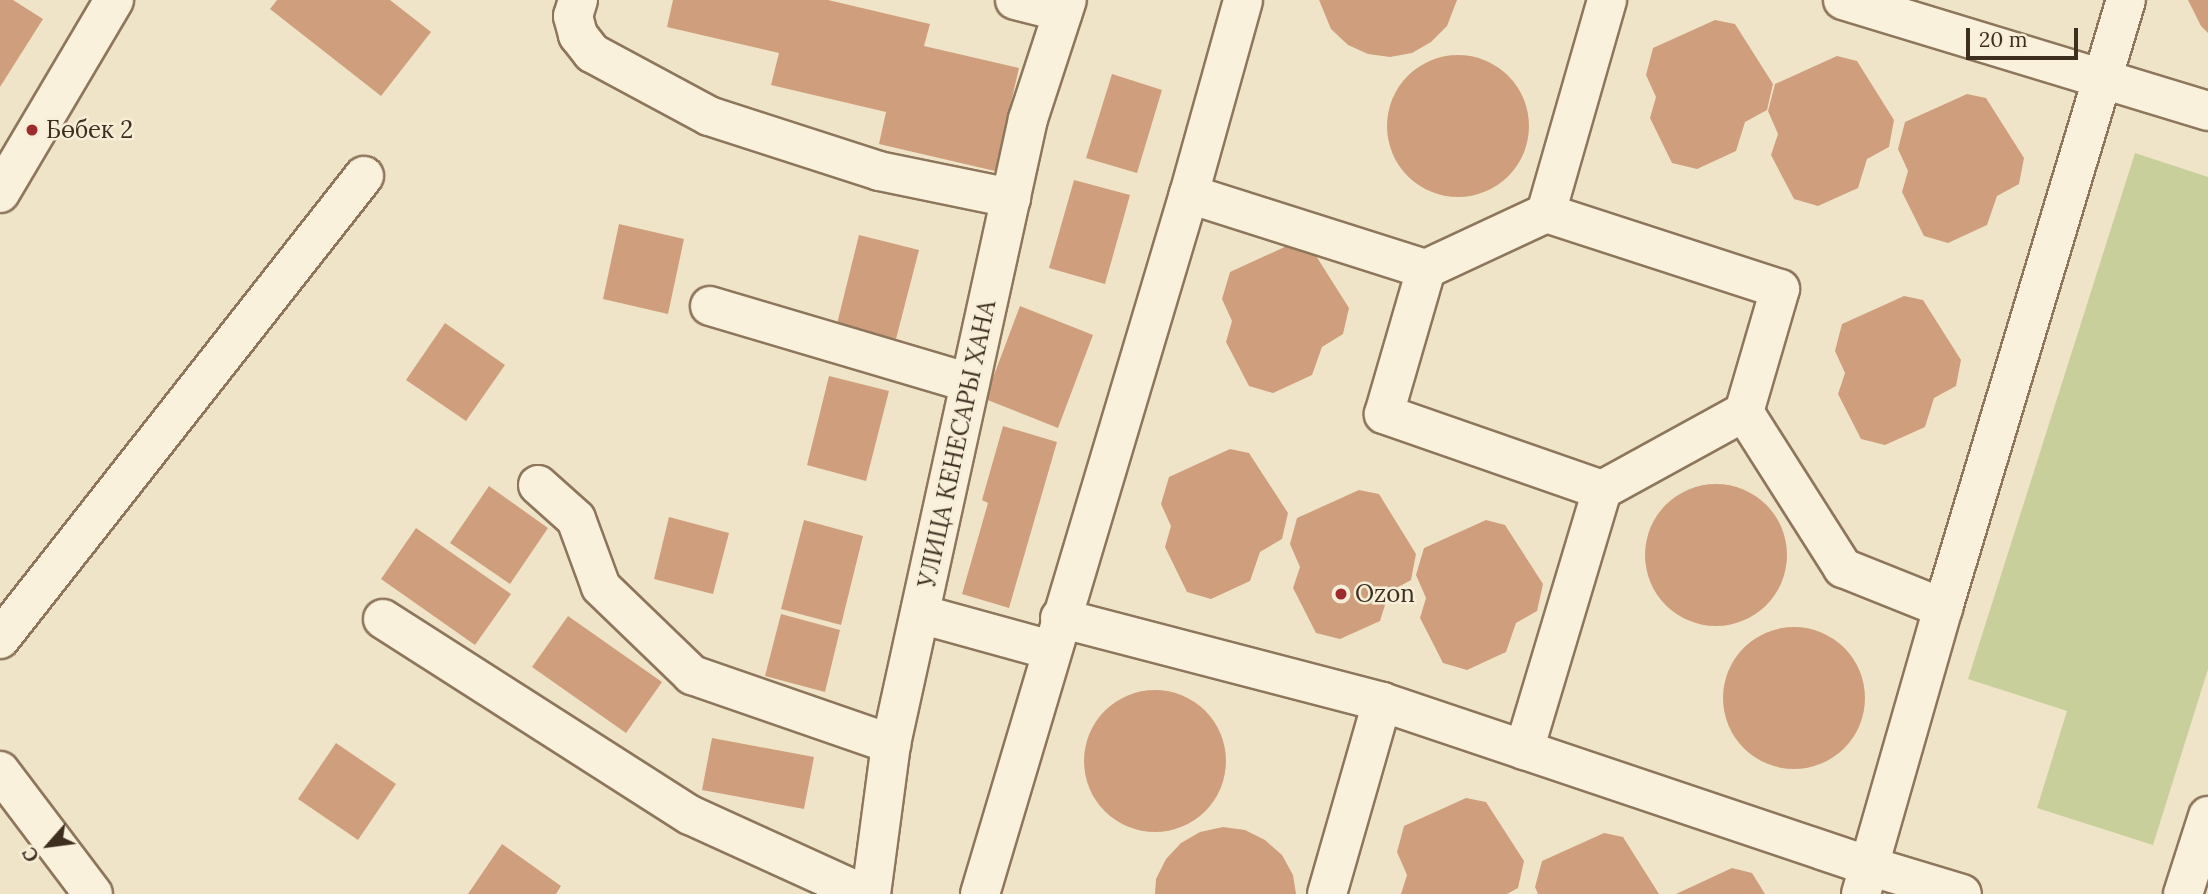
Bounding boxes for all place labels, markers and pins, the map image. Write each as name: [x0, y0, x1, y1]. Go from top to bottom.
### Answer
place label: Бөбек 2: [46, 116, 133, 144]
marker: Бөбек 2: [24, 122, 40, 138]
place label: Ozon: [1355, 580, 1415, 608]
marker: Ozon: [1333, 586, 1349, 602]

